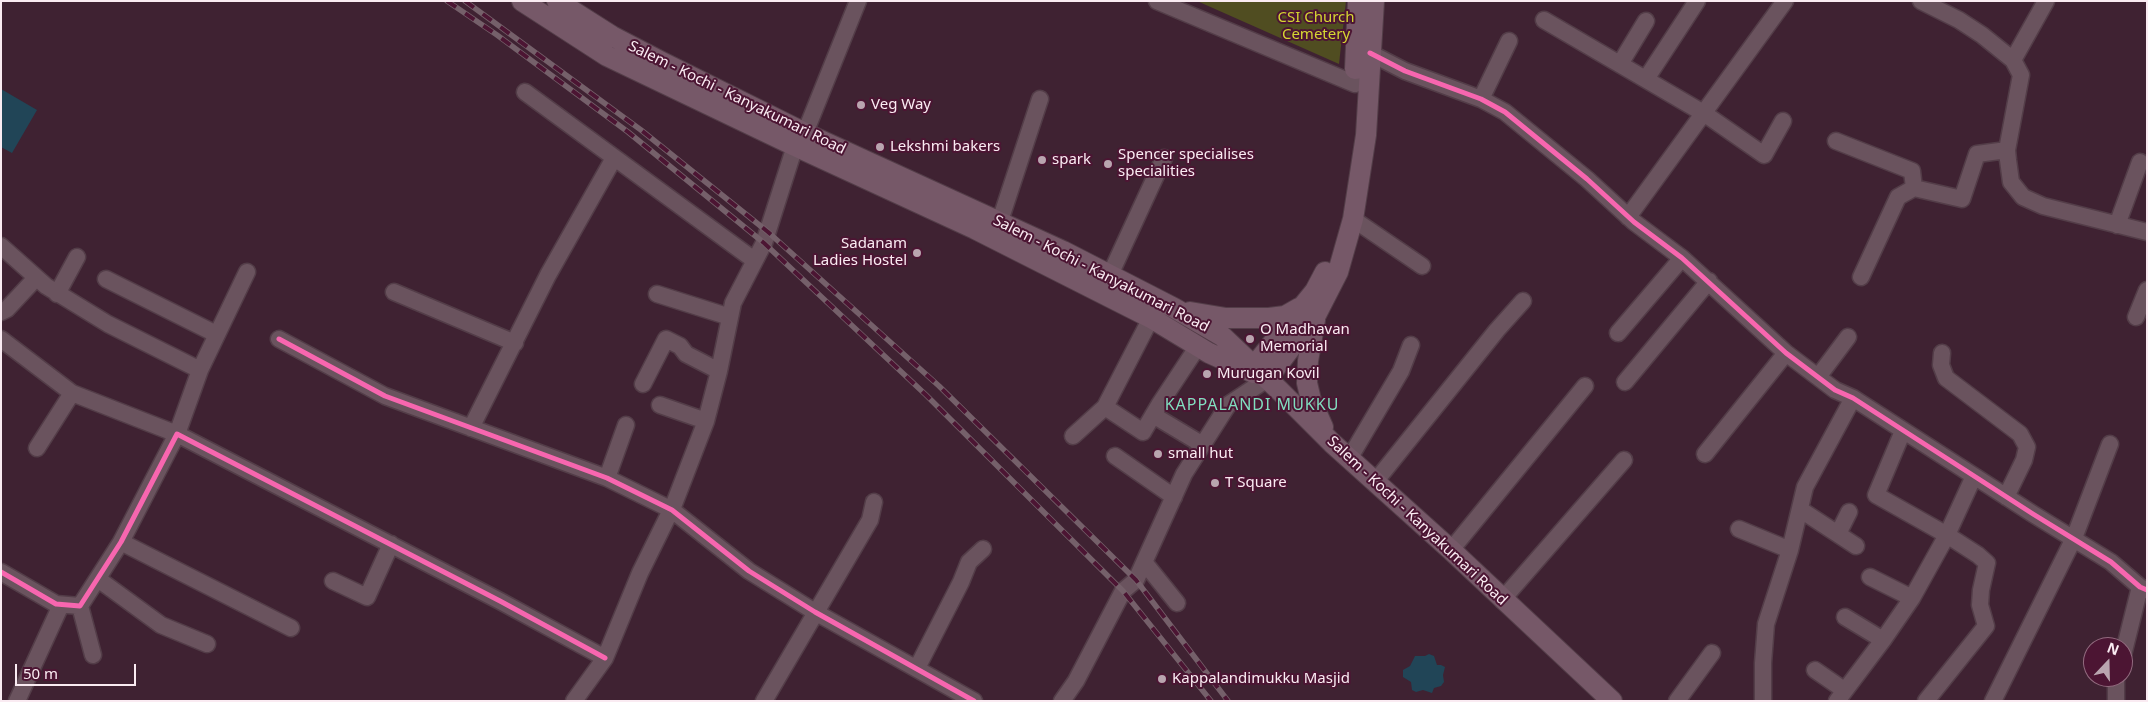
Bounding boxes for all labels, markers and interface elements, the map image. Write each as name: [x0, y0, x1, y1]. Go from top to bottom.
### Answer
park label: CSI Church Cemetery: [1277, 9, 1355, 44]
street label: Salem - Kochi - Kanyakumari Road: [625, 37, 849, 159]
place label: Veg Way: [871, 96, 931, 114]
marker: Veg Way: [855, 99, 867, 111]
place label: Lekshmi bakers: [890, 138, 1000, 156]
marker: Lekshmi bakers: [874, 141, 886, 153]
place label: Spencer specialises specialities: [1118, 146, 1254, 181]
place label: spark: [1052, 151, 1091, 169]
marker: spark: [1036, 154, 1048, 166]
marker: Spencer specialises specialities: [1102, 158, 1114, 170]
street label: Salem - Kochi - Kanyakumari Road: [990, 212, 1212, 336]
place label: Sadanam Ladies Hostel: [813, 235, 907, 270]
marker: Sadanam Ladies Hostel: [911, 247, 923, 259]
place label: O Madhavan Memorial: [1260, 321, 1350, 356]
marker: O Madhavan Memorial: [1244, 333, 1256, 345]
place label: Murugan Kovil: [1217, 365, 1320, 383]
marker: Murugan Kovil: [1201, 368, 1213, 380]
district label: KAPPALANDI MUKKU: [1163, 395, 1341, 415]
street label: Salem - Kochi - Kanyakumari Road: [1323, 433, 1511, 609]
place label: small hut: [1168, 445, 1233, 463]
marker: small hut: [1152, 448, 1164, 460]
place label: T Square: [1225, 474, 1287, 492]
marker: T Square: [1209, 477, 1221, 489]
north arrow: [2083, 637, 2133, 687]
text: N: [2104, 638, 2122, 659]
scale bar: [18, 654, 139, 686]
text: 50 m: [23, 663, 58, 683]
place label: Kappalandimukku Masjid: [1172, 670, 1350, 688]
marker: Kappalandimukku Masjid: [1156, 673, 1168, 685]

